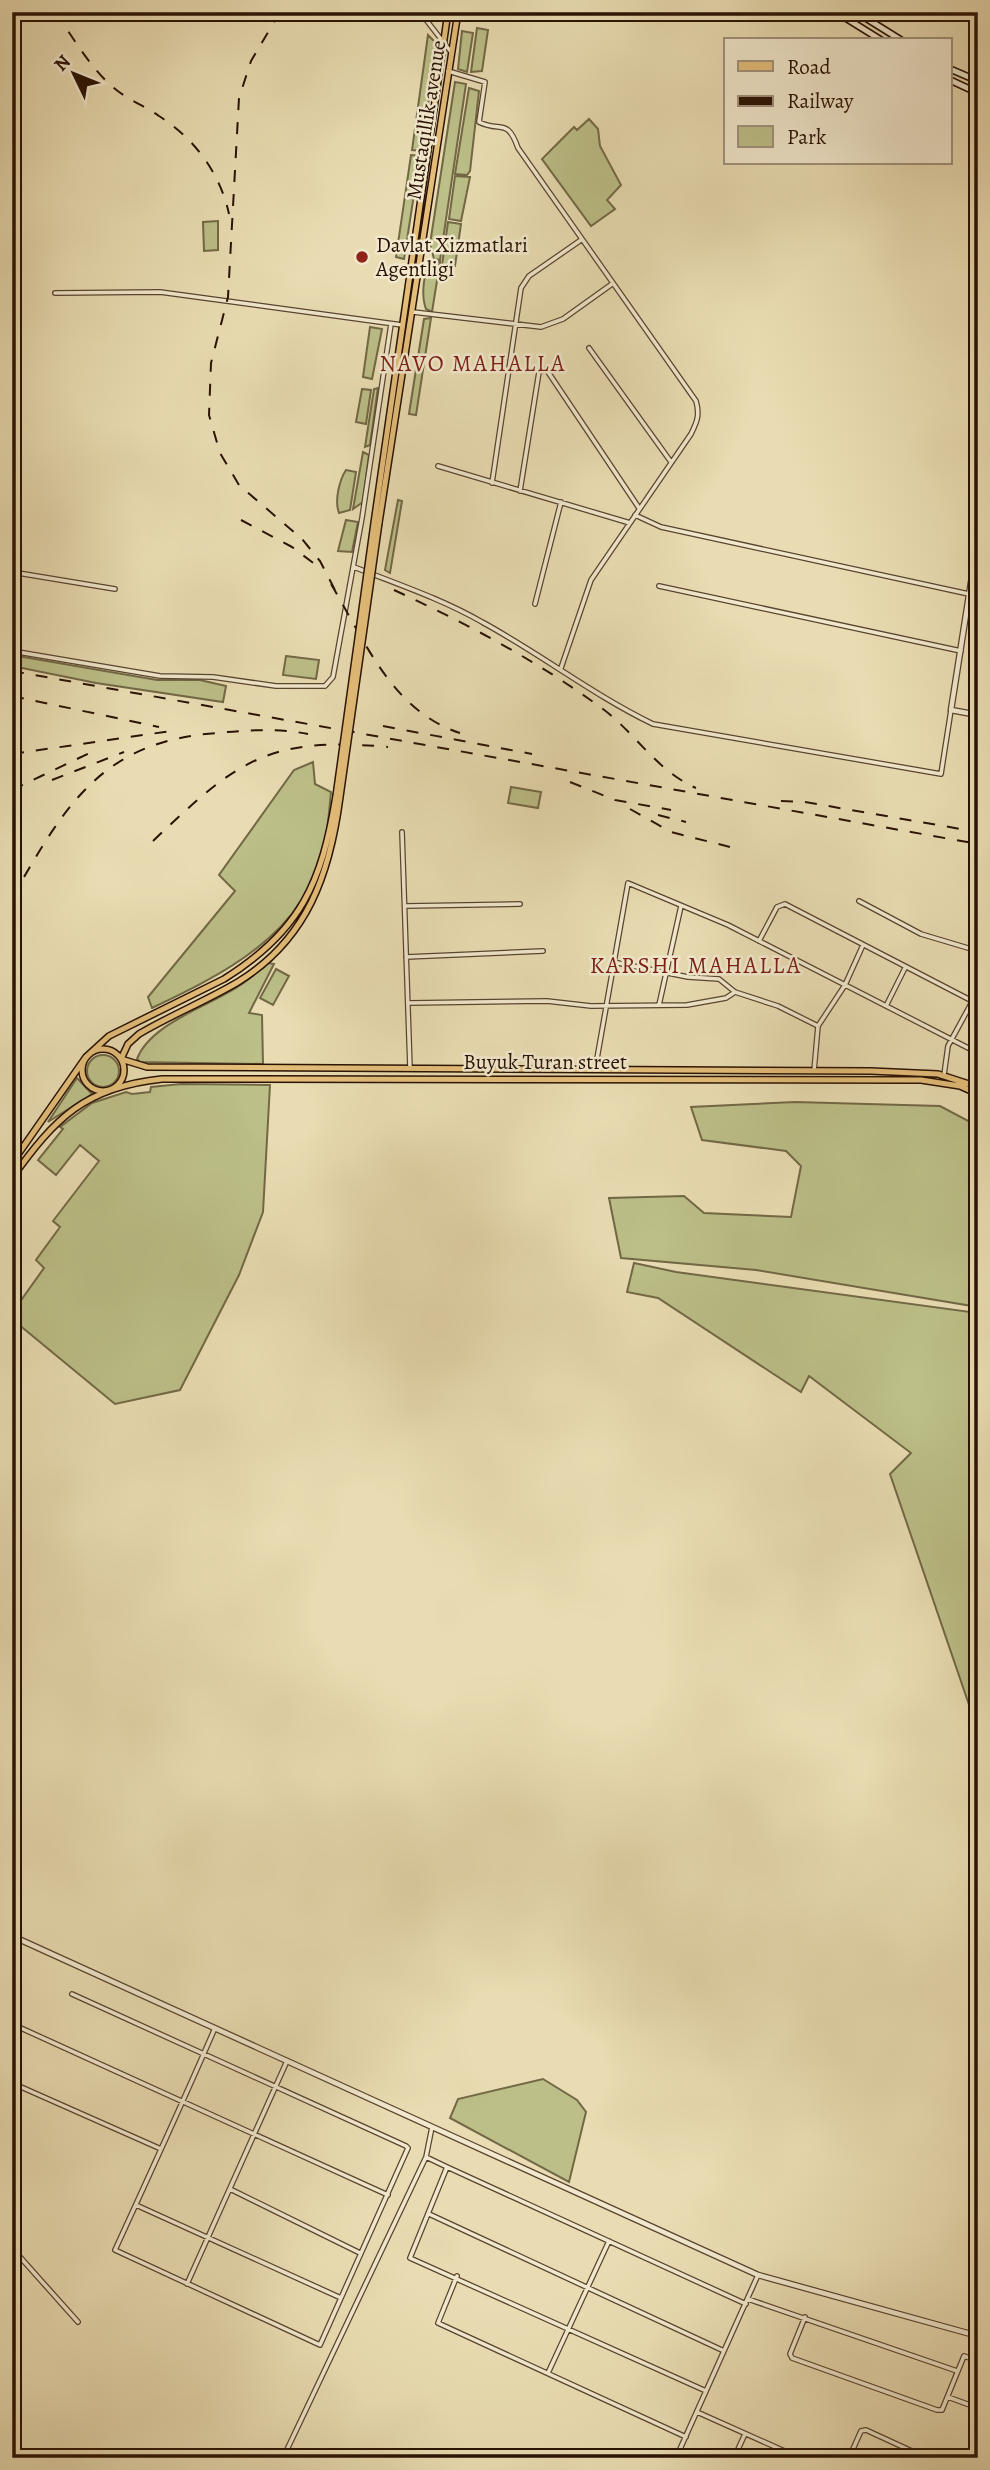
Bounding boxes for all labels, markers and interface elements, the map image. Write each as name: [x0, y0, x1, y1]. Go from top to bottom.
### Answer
north arrow: [38, 38, 108, 108]
street label: Mustaqillik avenue: [400, 38, 452, 202]
legend: [724, 38, 951, 164]
text: N: [48, 49, 77, 77]
text: Road: [787, 53, 831, 81]
text: Railway: [787, 87, 854, 115]
text: Park: [787, 123, 827, 151]
place label: Davlat Xizmatlari Agentligi: [375, 231, 528, 283]
marker: Davlat Xizmatlari Agentligi: [354, 249, 370, 265]
district label: NAVO MAHALLA: [380, 348, 566, 379]
district label: KARSHI MAHALLA: [590, 950, 802, 981]
street label: Buyuk Turan street: [463, 1048, 627, 1076]

